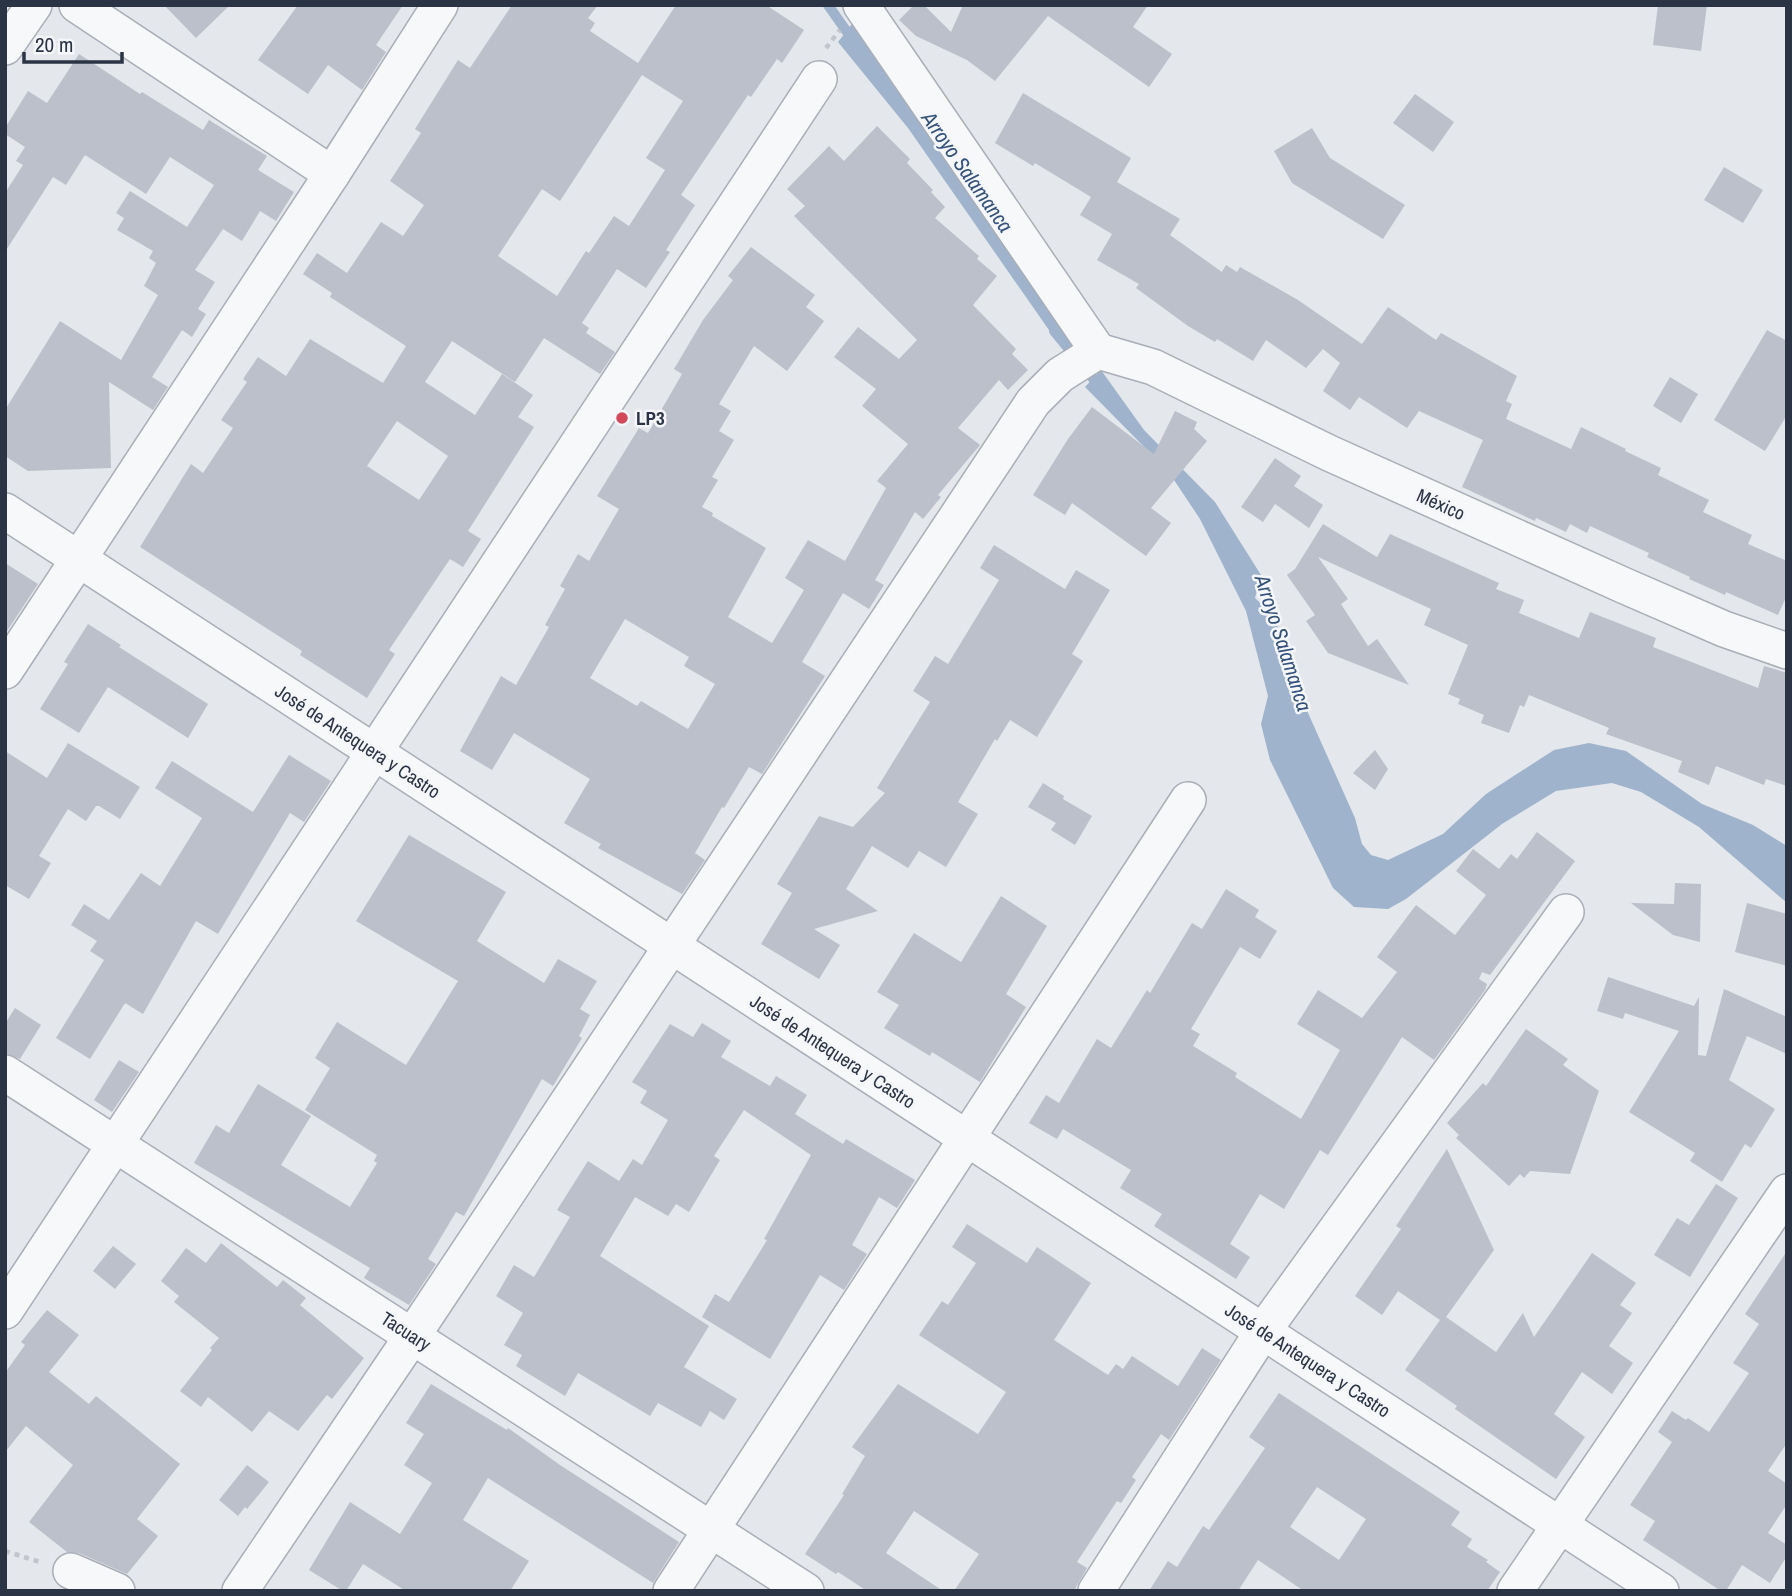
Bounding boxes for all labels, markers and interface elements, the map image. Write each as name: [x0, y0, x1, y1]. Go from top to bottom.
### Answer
scale bar: [24, 21, 122, 65]
text: 20 m: [35, 30, 73, 59]
water label: Arroyo Salamanca: [914, 105, 1020, 238]
place label: LP3: [636, 405, 665, 431]
marker: LP3: [614, 410, 630, 426]
street label: México: [1413, 482, 1469, 526]
water label: Arroyo Salamanca: [1247, 570, 1319, 715]
street label: José de Antequera y Castro: [270, 678, 446, 804]
street label: José de Antequera y Castro: [745, 988, 921, 1114]
street label: José de Antequera y Castro: [1220, 1297, 1396, 1423]
street label: Tacuary: [376, 1305, 436, 1357]

